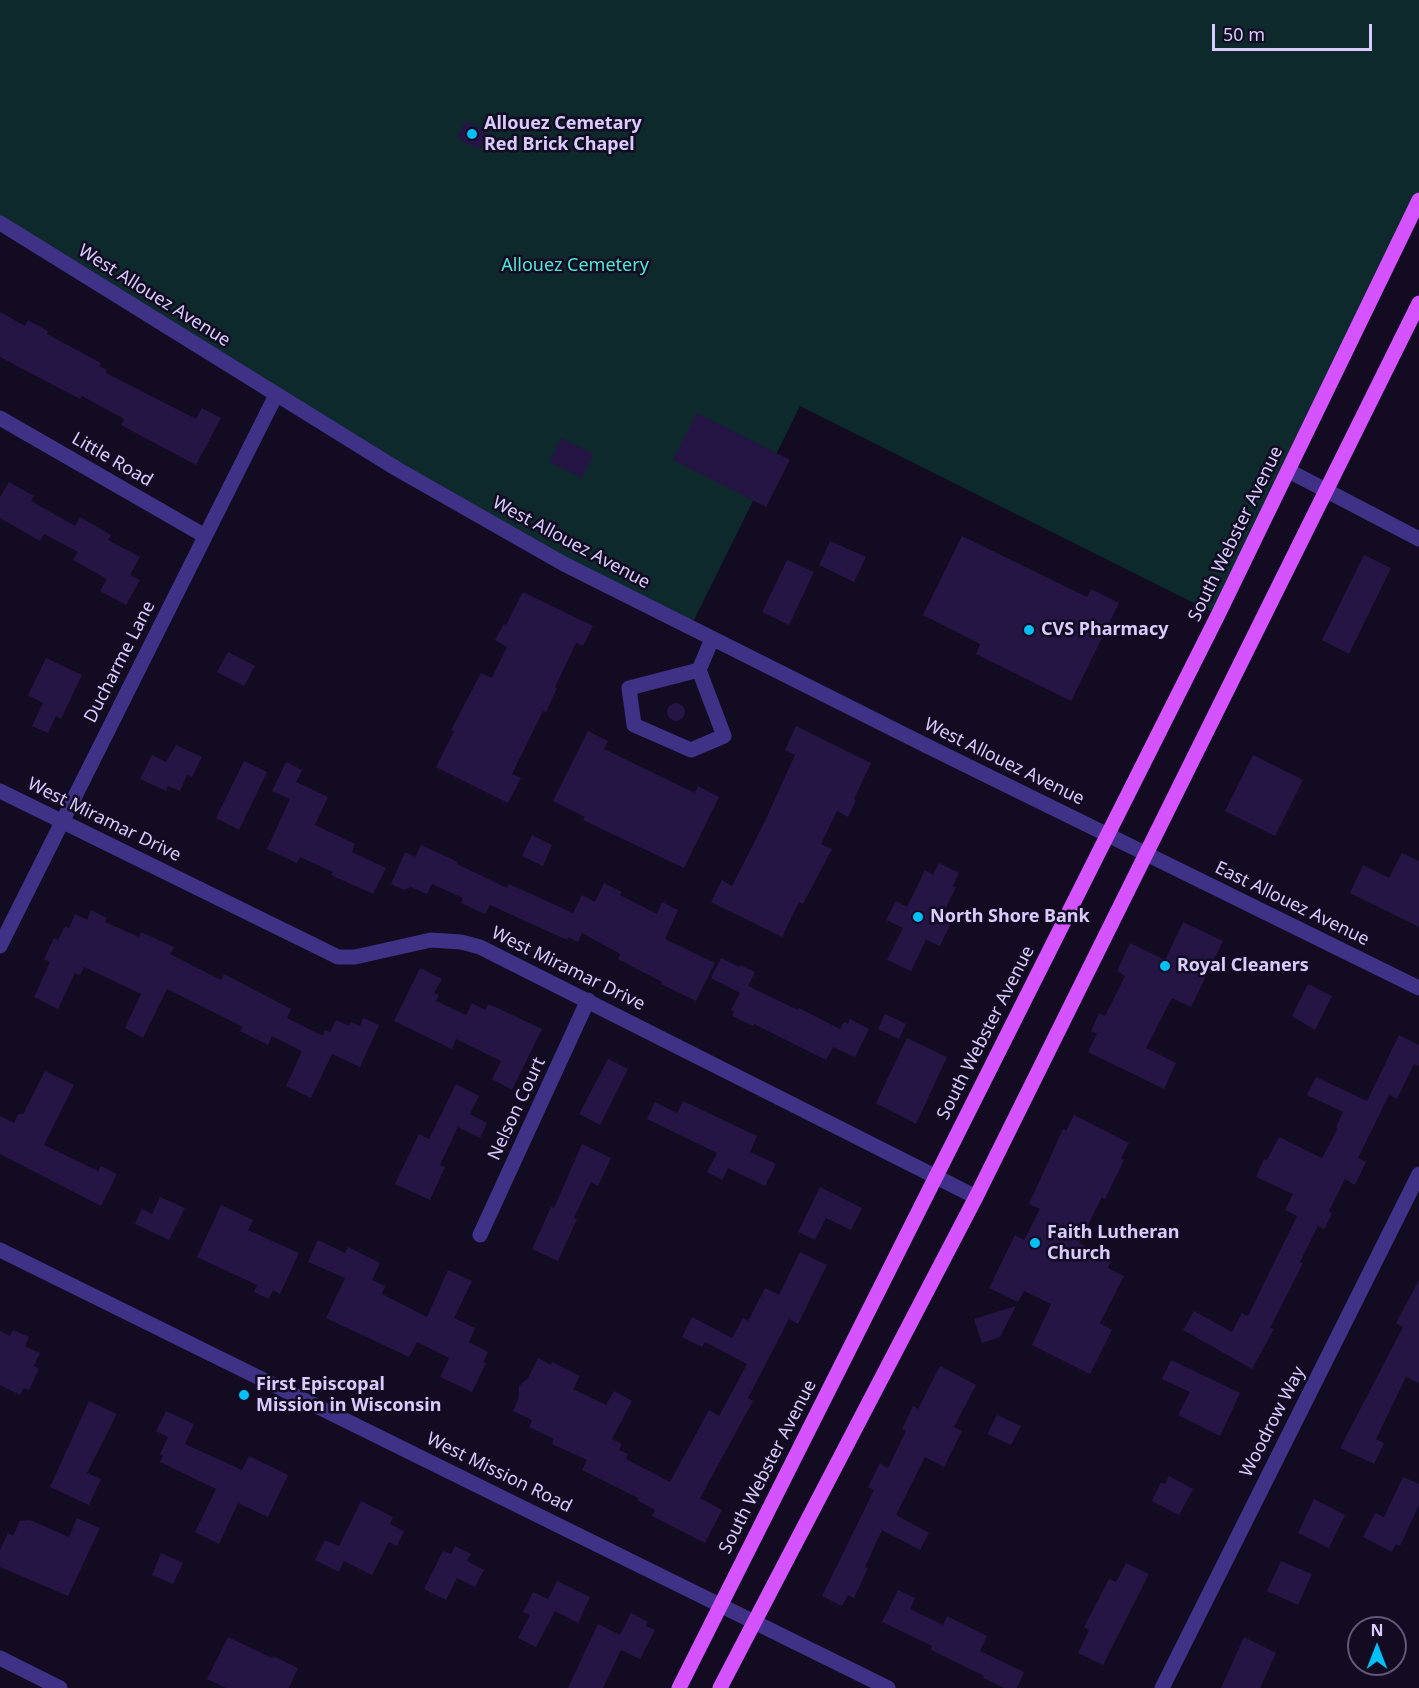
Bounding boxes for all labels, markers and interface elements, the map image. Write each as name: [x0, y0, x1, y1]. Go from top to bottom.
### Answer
scale bar: [1215, 12, 1376, 50]
text: 50 m: [1223, 22, 1265, 46]
place label: Allouez Cemetary Red Brick Chapel: [484, 113, 642, 156]
marker: Allouez Cemetary Red Brick Chapel: [465, 127, 479, 141]
street label: West Allouez Avenue: [74, 240, 234, 352]
park label: Allouez Cemetery: [501, 255, 649, 277]
street label: Little Road: [68, 428, 156, 492]
street label: South Webster Avenue: [1184, 443, 1288, 625]
street label: West Allouez Avenue: [488, 492, 654, 594]
street label: Ducharme Lane: [80, 597, 160, 727]
place label: CVS Pharmacy: [1041, 619, 1168, 641]
marker: CVS Pharmacy: [1022, 623, 1036, 637]
street label: West Allouez Avenue: [920, 714, 1088, 810]
street label: West Miramar Drive: [24, 773, 184, 867]
street label: East Allouez Avenue: [1211, 857, 1373, 951]
place label: North Shore Bank: [930, 906, 1090, 928]
marker: North Shore Bank: [911, 910, 925, 924]
street label: West Miramar Drive: [488, 922, 648, 1016]
street label: South Webster Avenue: [933, 942, 1039, 1124]
place label: Royal Cleaners: [1177, 955, 1309, 977]
marker: Royal Cleaners: [1158, 959, 1172, 973]
street label: Nelson Court: [484, 1054, 550, 1164]
place label: Faith Lutheran Church: [1047, 1222, 1179, 1264]
marker: Faith Lutheran Church: [1028, 1236, 1042, 1250]
street label: Woodrow Way: [1236, 1363, 1310, 1481]
place label: First Episcopal Mission in Wisconsin: [256, 1374, 441, 1416]
street label: South Webster Avenue: [715, 1376, 821, 1558]
marker: First Episcopal Mission in Wisconsin: [237, 1388, 251, 1402]
street label: West Mission Road: [423, 1428, 575, 1518]
north arrow: [1347, 1616, 1407, 1676]
text: N: [1370, 1619, 1384, 1641]

